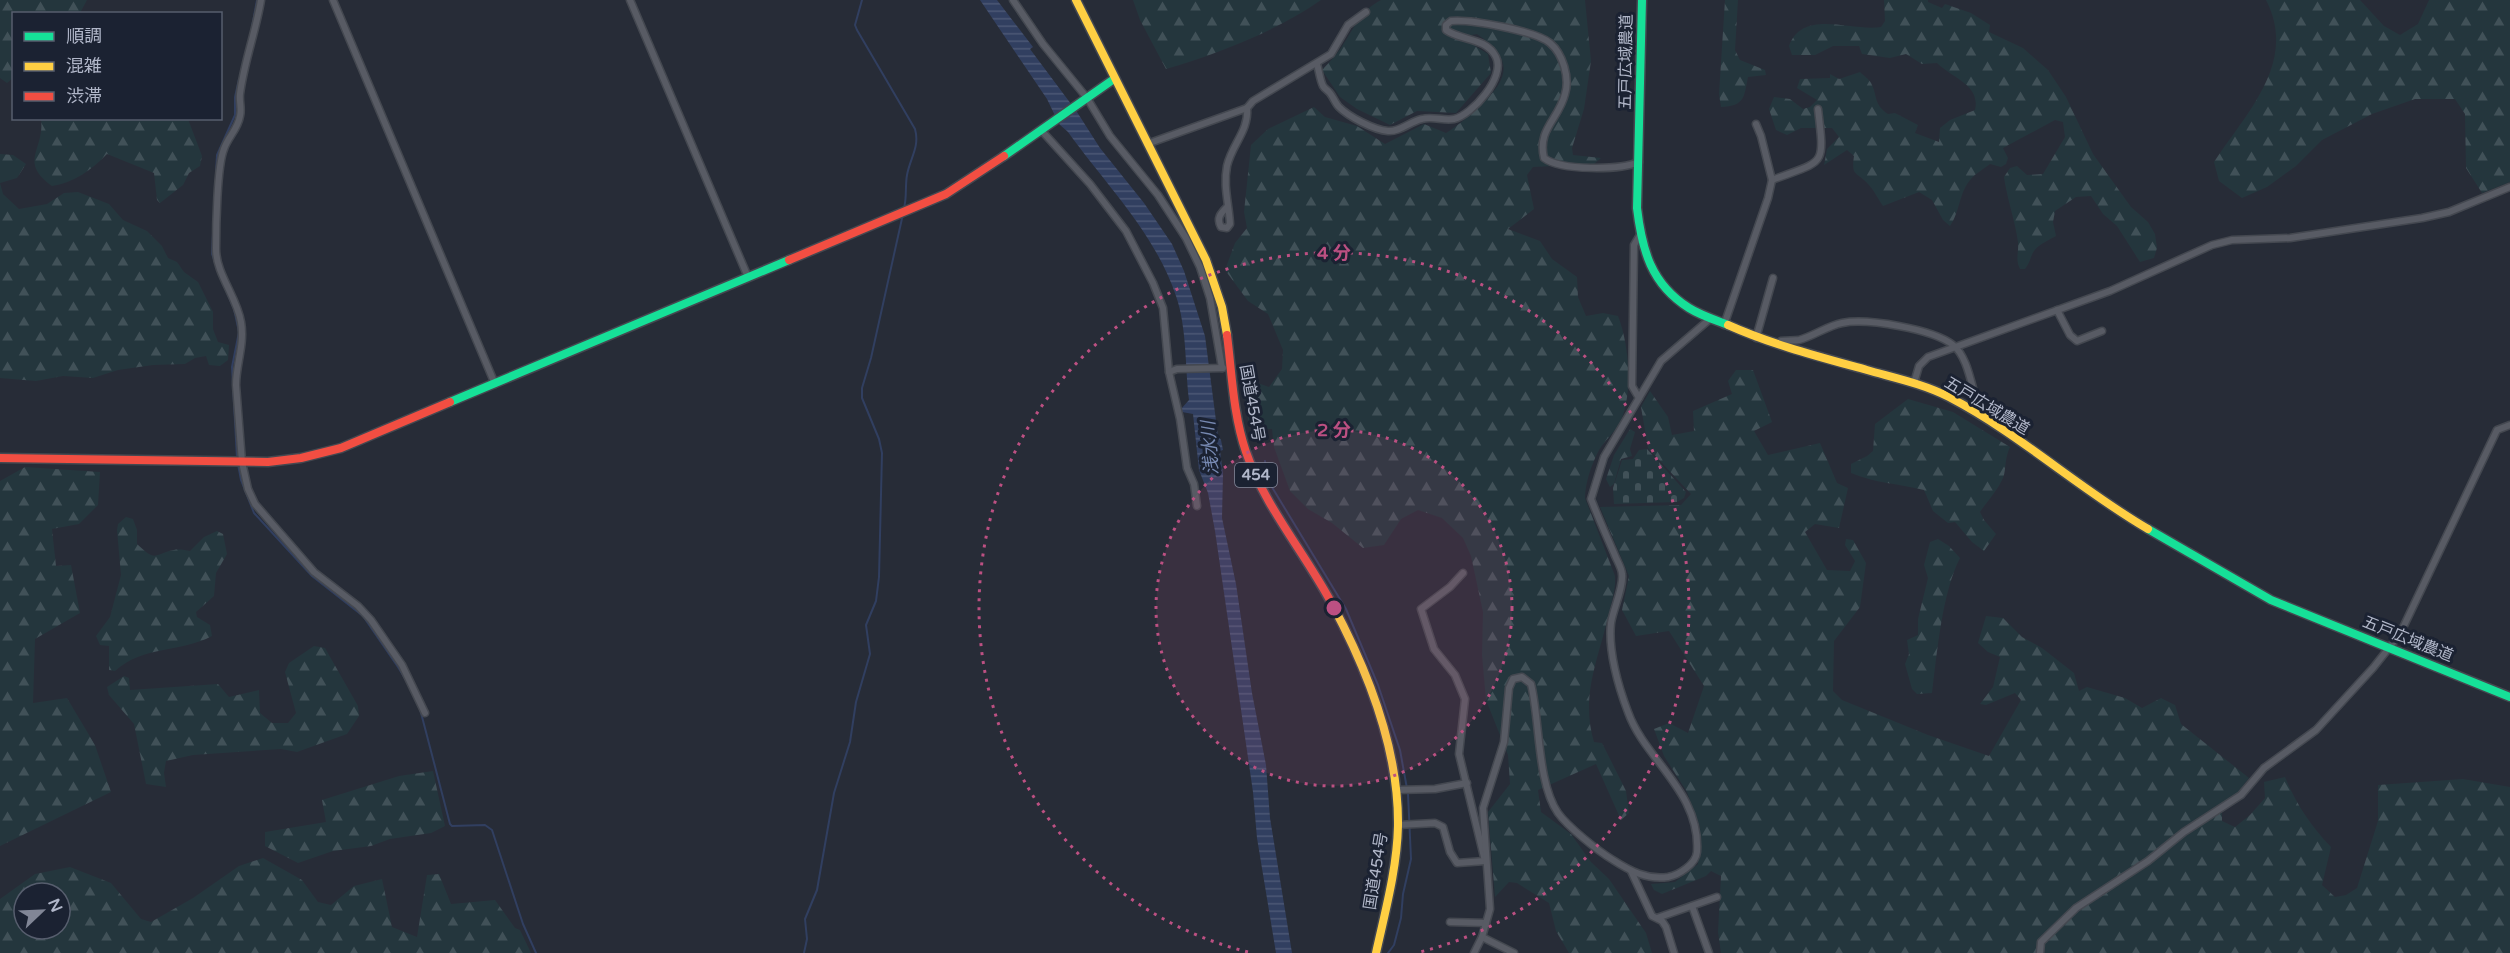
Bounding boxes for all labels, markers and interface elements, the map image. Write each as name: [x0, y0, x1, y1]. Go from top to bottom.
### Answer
legend: [12, 12, 222, 120]
street label: 五戸広域農道: [1615, 14, 1637, 110]
text: 順調: [66, 25, 102, 47]
text: 混雑: [66, 55, 102, 77]
text: 渋滞: [66, 85, 102, 107]
text: 4 分: [1317, 242, 1351, 264]
street label: 国道454号: [1235, 363, 1269, 443]
street label: 五戸広域農道: [1941, 373, 2033, 439]
water label: 浅水川: [1197, 418, 1223, 476]
text: 2 分: [1317, 419, 1351, 441]
road number: 454: [1235, 463, 1277, 487]
centre of rings: [1324, 598, 1344, 618]
street label: 五戸広域農道: [2360, 612, 2456, 666]
street label: 国道454号: [1360, 831, 1392, 911]
north arrow: [12, 881, 72, 941]
text: N: [43, 896, 67, 915]

